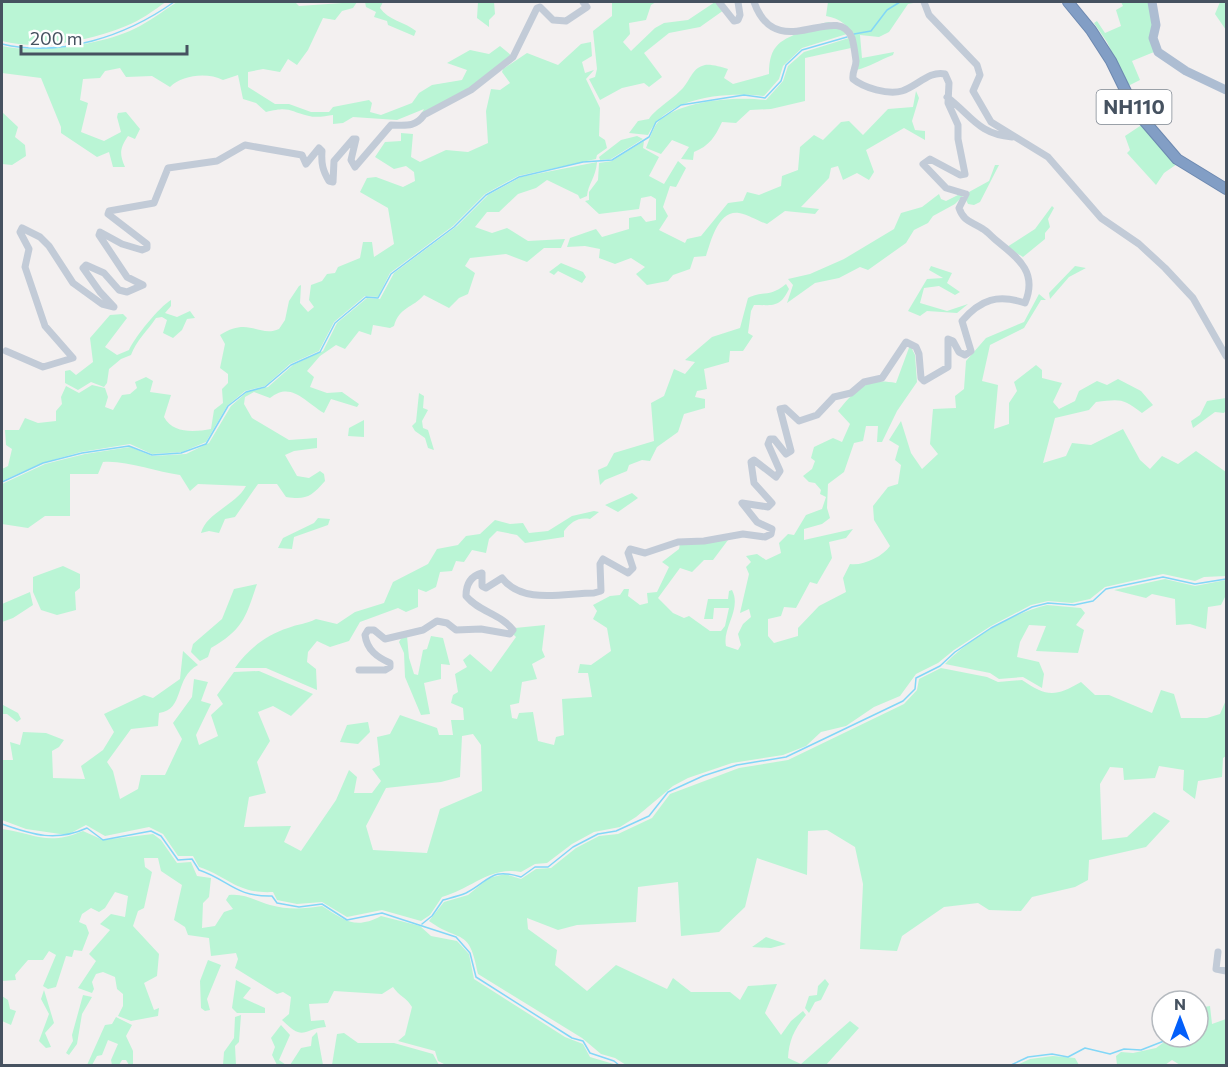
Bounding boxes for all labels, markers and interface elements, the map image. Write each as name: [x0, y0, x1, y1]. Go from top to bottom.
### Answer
scale bar: [21, 18, 188, 56]
text: 200 m: [30, 27, 83, 49]
road number: NH110: [1096, 90, 1172, 124]
north arrow: [1150, 989, 1210, 1049]
text: N: [1174, 994, 1186, 1013]

